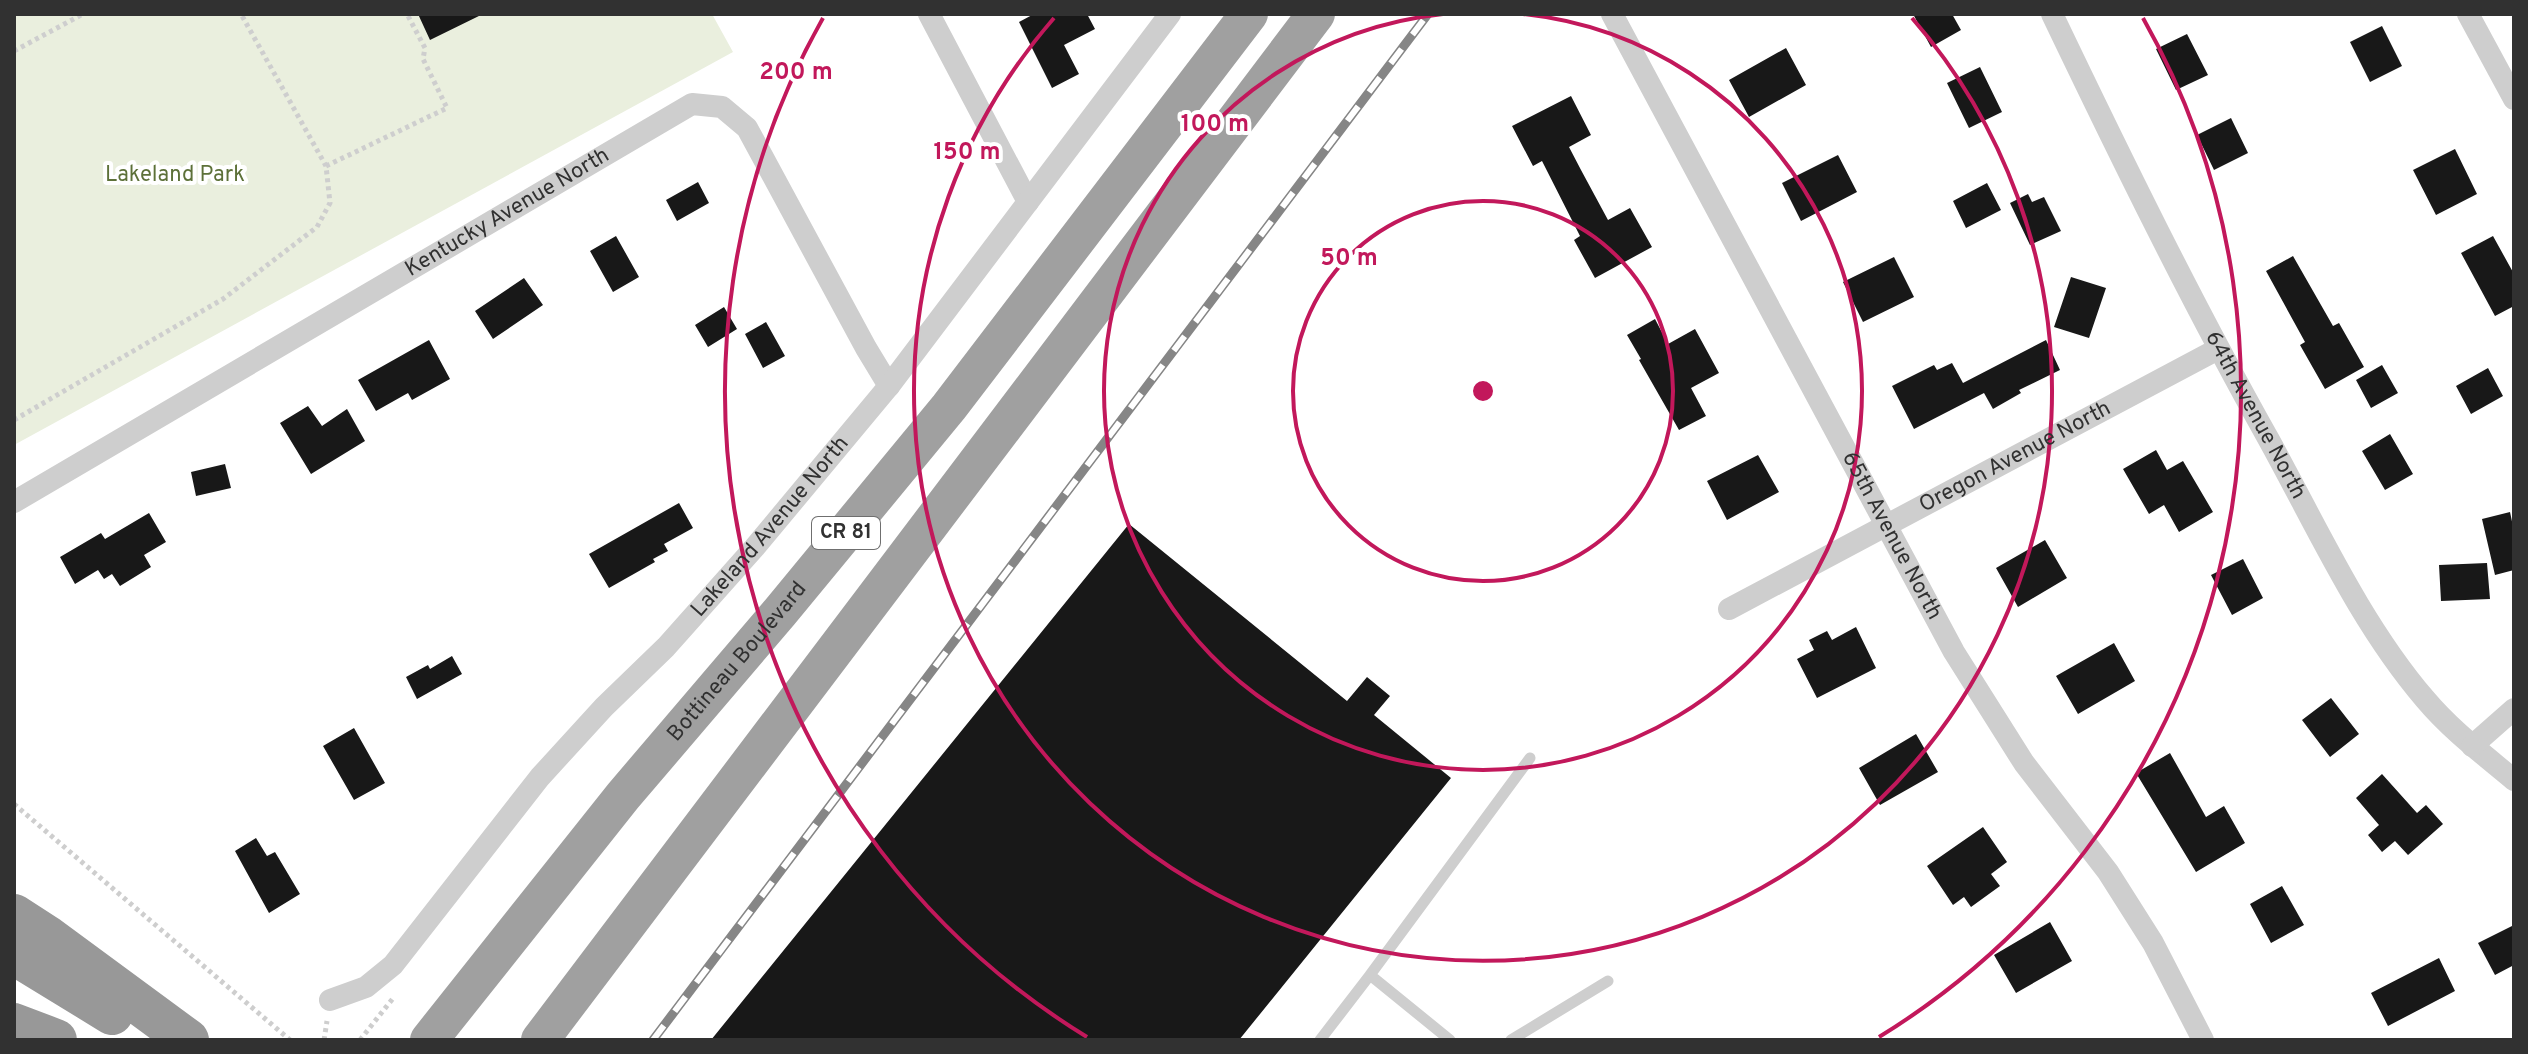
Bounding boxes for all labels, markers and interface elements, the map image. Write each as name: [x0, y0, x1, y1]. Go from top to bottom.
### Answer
text: 200 m: [759, 58, 833, 88]
text: 100 m: [1181, 110, 1249, 140]
text: 150 m: [933, 138, 1001, 168]
street label: Kentucky Avenue North: [400, 142, 614, 283]
park label: Lakeland Park: [105, 162, 245, 189]
text: 50 m: [1320, 244, 1378, 274]
street label: 64th Avenue North: [2199, 327, 2312, 504]
centre of rings: [1469, 377, 1497, 405]
street label: Oregon Avenue North: [1915, 395, 2116, 519]
street label: Lakeland Avenue North: [685, 431, 855, 623]
street label: 65th Avenue North: [1836, 447, 1948, 625]
road number: CR 81: [812, 517, 880, 549]
street label: Bottineau Boulevard: [662, 576, 813, 747]

